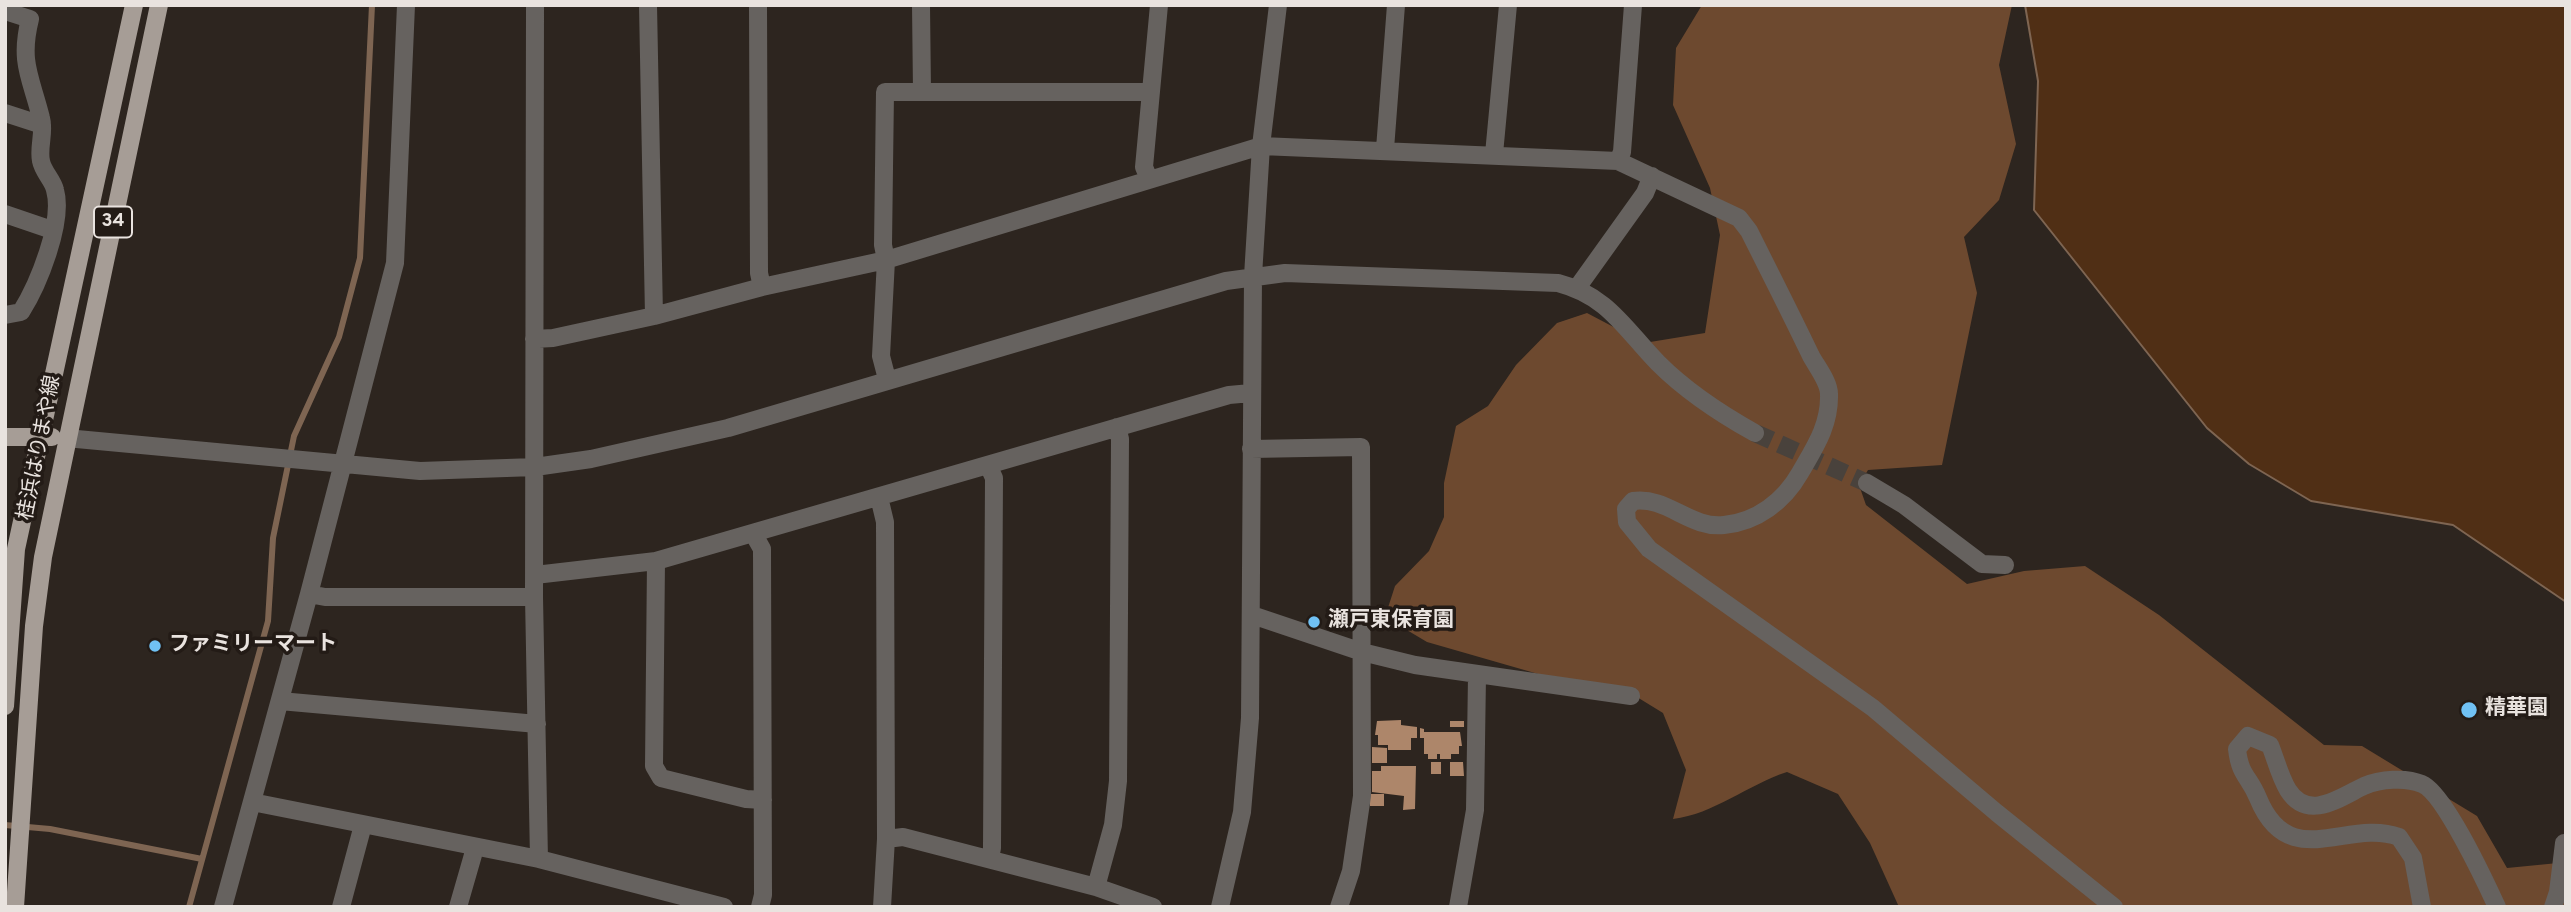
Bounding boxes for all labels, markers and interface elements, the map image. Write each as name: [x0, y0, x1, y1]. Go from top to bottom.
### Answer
road number: 34: [94, 206, 132, 238]
street label: 桂浜はりまや線: [15, 373, 67, 523]
place label: 瀬戸東保育園: [1328, 609, 1454, 635]
marker: 瀬戸東保育園: [1306, 614, 1322, 630]
place label: ファミリーマート: [169, 633, 337, 659]
marker: ファミリーマート: [147, 638, 163, 654]
place label: 精華園: [2485, 697, 2548, 723]
marker: 精華園: [2459, 700, 2479, 720]

